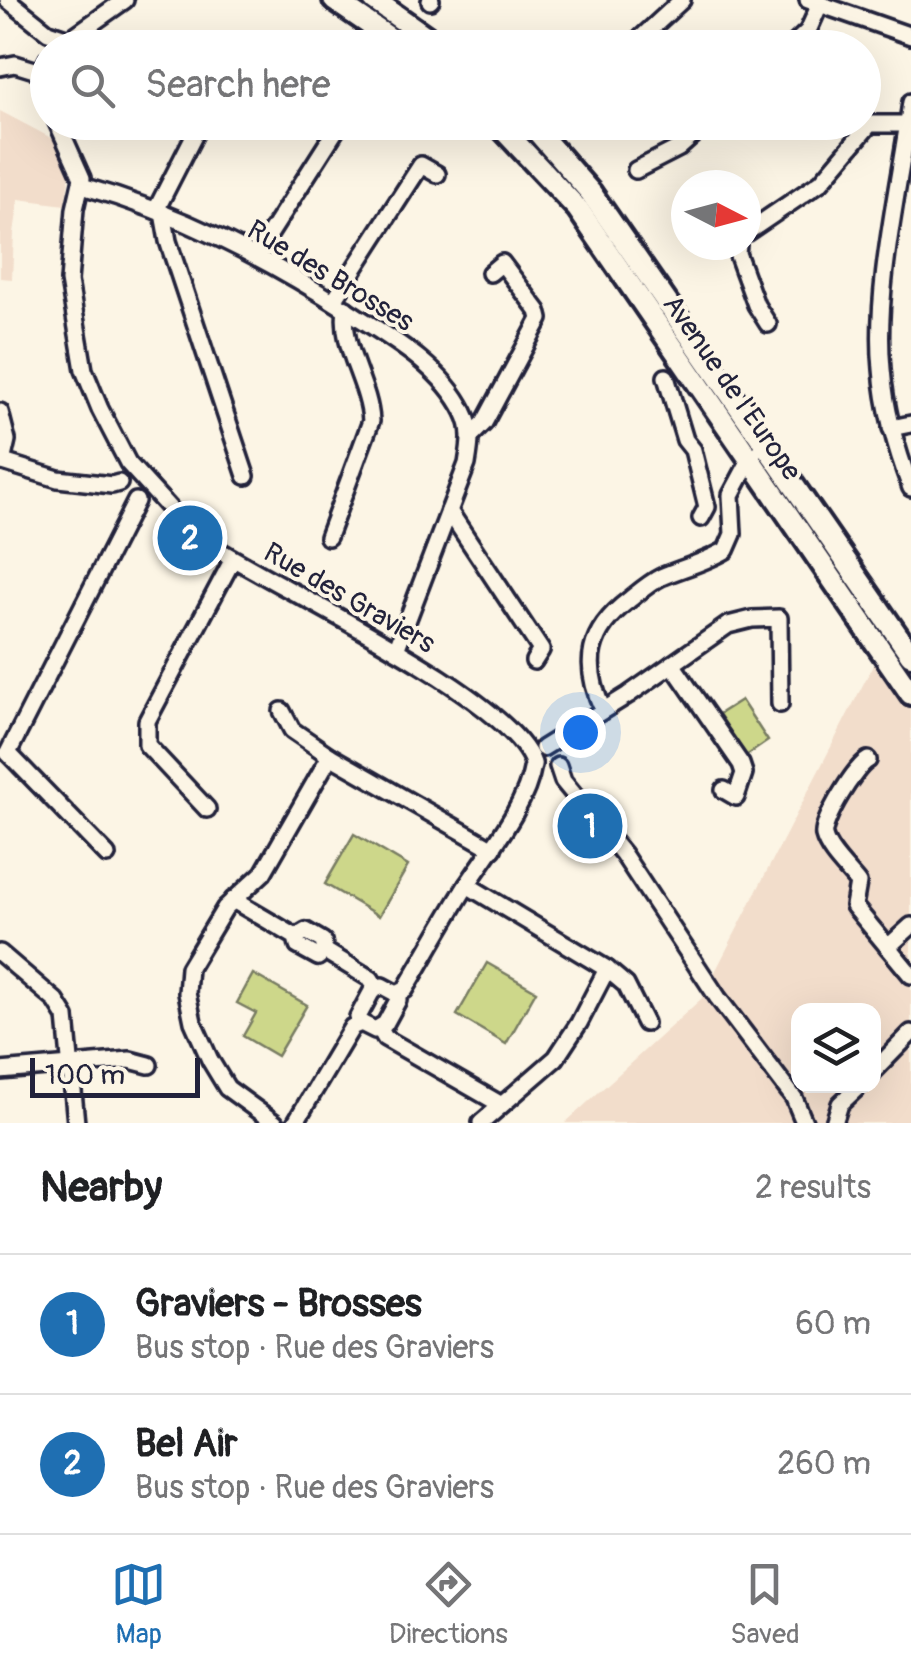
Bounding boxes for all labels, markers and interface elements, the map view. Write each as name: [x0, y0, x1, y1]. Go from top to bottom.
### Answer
search box: [30, 30, 881, 140]
icon: search: [65, 58, 120, 113]
text: Search here: [145, 61, 331, 109]
north arrow: [671, 170, 761, 260]
street label: Rue des Brosses: [241, 213, 420, 340]
street label: Avenue de l'Europe: [655, 288, 809, 488]
pin: 2: [158, 500, 222, 576]
street label: Rue des Graviers: [257, 535, 442, 662]
your location: [555, 707, 606, 758]
pin: 1: [558, 788, 622, 864]
map controls: [791, 1003, 881, 1093]
button: layers: [791, 1003, 881, 1093]
scale bar: [30, 1053, 200, 1098]
text: 100 m: [45, 1058, 125, 1093]
text: Nearby: [40, 1162, 162, 1214]
text: 2 results: [755, 1168, 871, 1208]
text: Graviers - Brosses: [135, 1280, 422, 1328]
text: 1: [66, 1304, 79, 1344]
text: 60 m: [795, 1304, 871, 1344]
text: Bus stop · Rue des Graviers: [135, 1328, 494, 1368]
text: Bel Air: [135, 1420, 238, 1468]
text: 2: [64, 1444, 81, 1484]
text: 260 m: [777, 1444, 871, 1484]
text: Bus stop · Rue des Graviers: [135, 1468, 494, 1508]
tab: Map: [111, 1557, 166, 1652]
tab: Directions: [389, 1557, 508, 1652]
tab: Saved: [730, 1557, 800, 1652]

